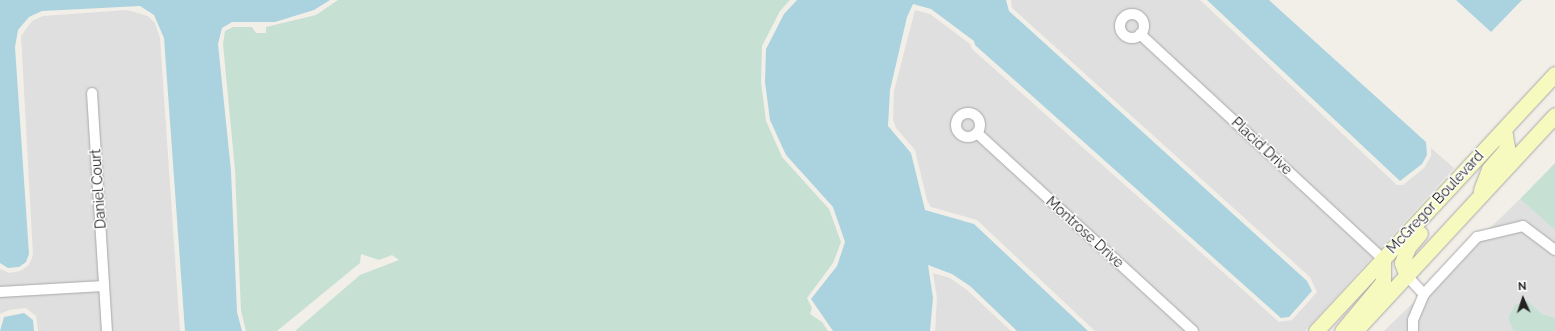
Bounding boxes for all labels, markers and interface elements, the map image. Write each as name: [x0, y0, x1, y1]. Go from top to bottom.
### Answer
street label: Placid Drive: [1228, 114, 1296, 178]
street label: McGregor Boulevard: [1383, 147, 1487, 257]
street label: Daniel Court: [87, 148, 109, 230]
street label: Montrose Drive: [1043, 193, 1127, 271]
north arrow: [1503, 279, 1543, 319]
text: N: [1518, 280, 1527, 293]

